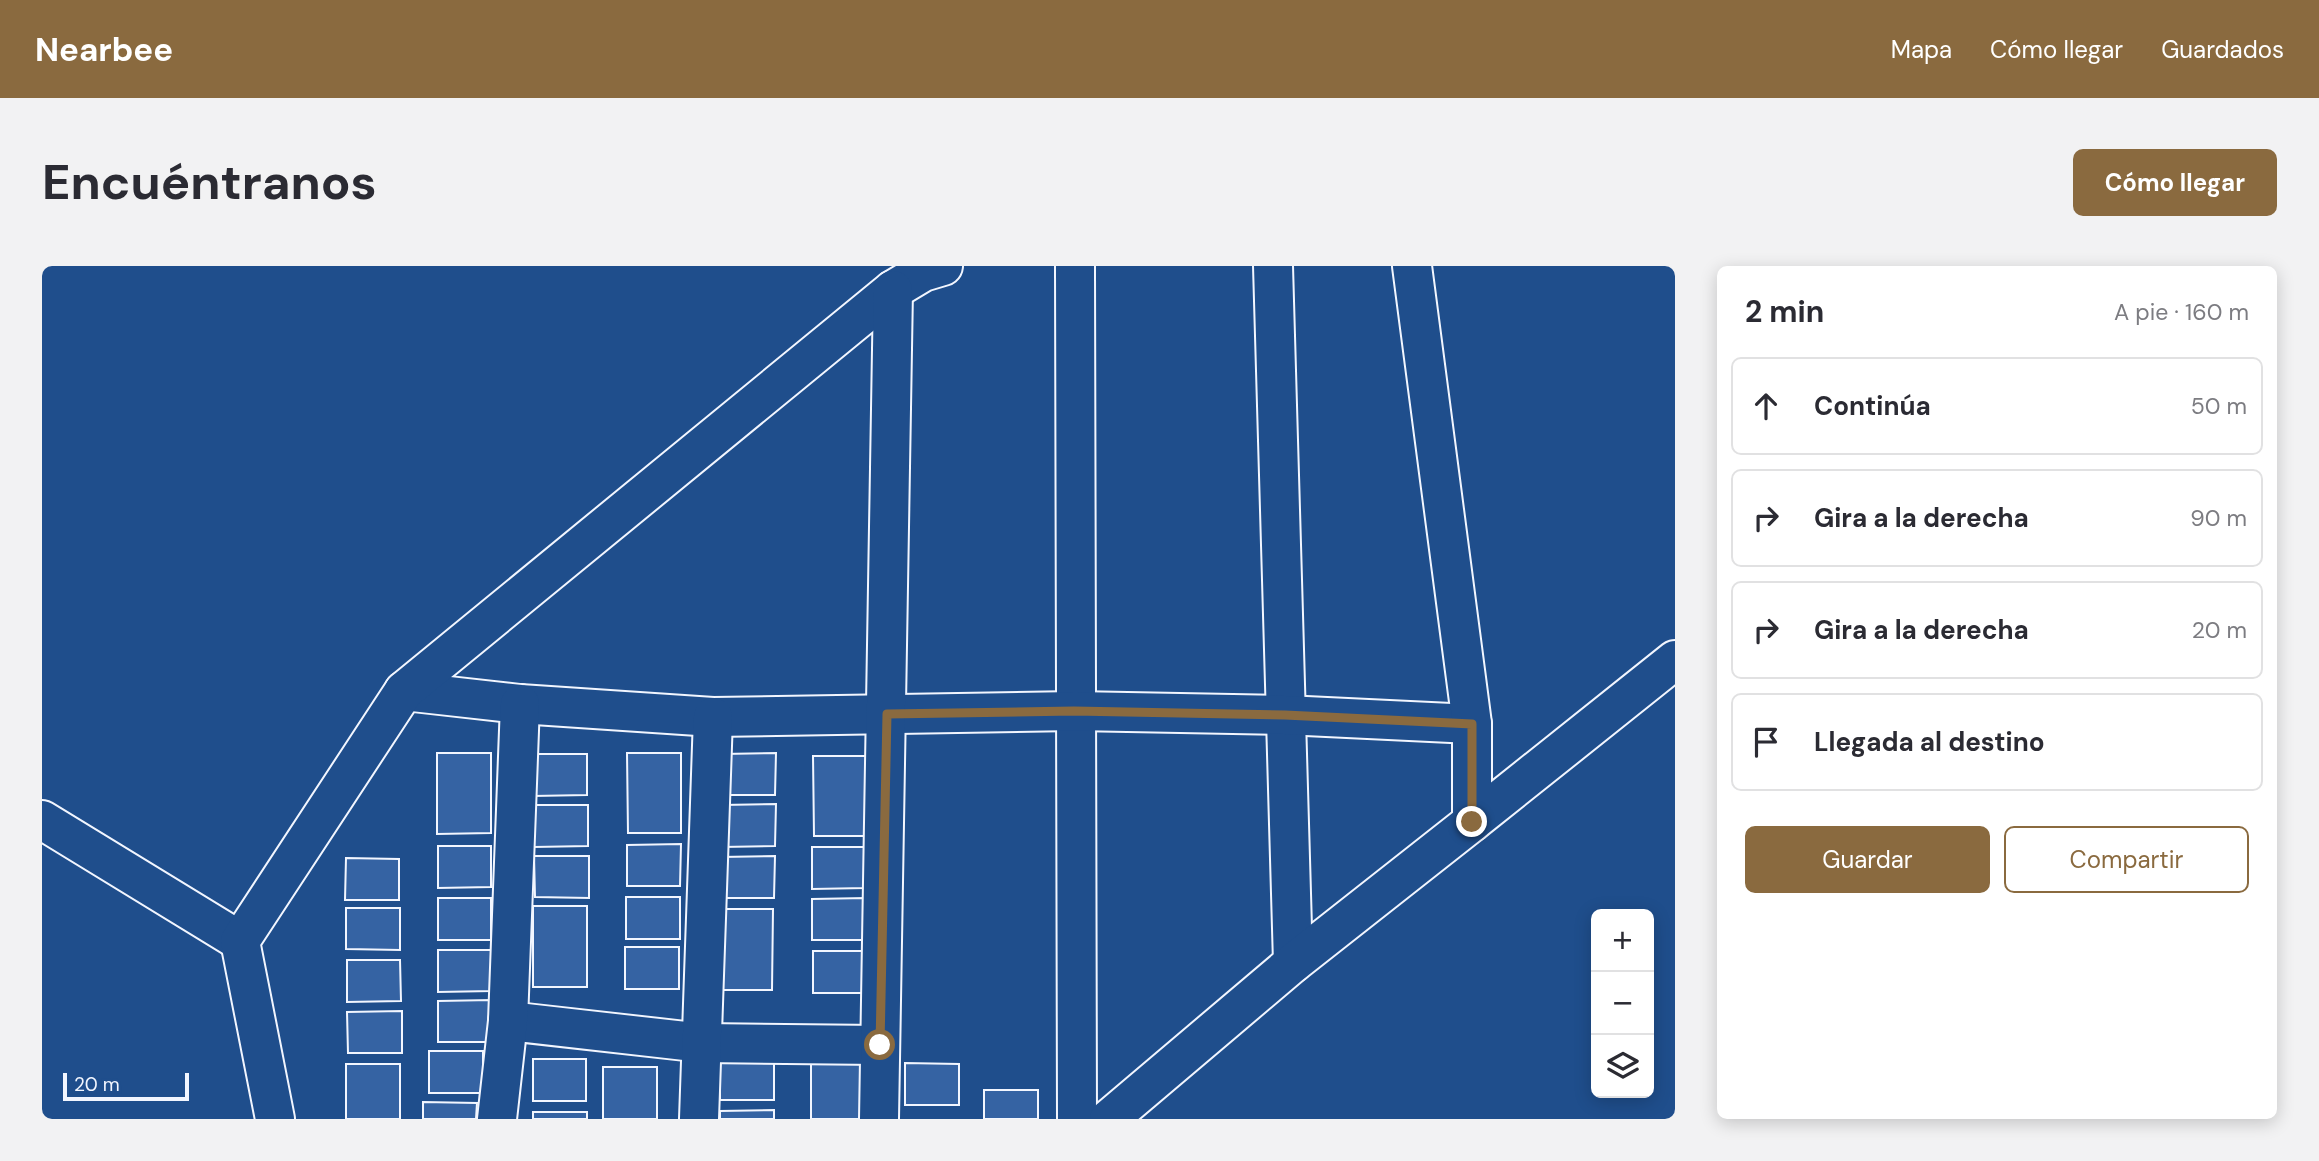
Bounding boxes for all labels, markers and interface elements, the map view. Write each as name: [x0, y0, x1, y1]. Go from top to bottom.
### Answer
text: Nearbee: [35, 28, 173, 71]
text: Mapa: [1891, 34, 1952, 65]
text: Cómo llegar: [1990, 34, 2123, 65]
text: Guardados: [2161, 34, 2284, 65]
button: Cómo llegar: [2073, 149, 2277, 216]
text: Encuéntranos: [42, 150, 377, 214]
text: 2 min: [1745, 292, 1824, 331]
text: A pie · 160 m: [2114, 297, 2249, 327]
icon: ahead: [1747, 387, 1785, 425]
text: Continúa: [1814, 389, 1931, 423]
text: 50 m: [2191, 391, 2247, 421]
icon: right: [1747, 499, 1785, 537]
text: Gira a la derecha: [1814, 501, 2029, 535]
text: 90 m: [2190, 503, 2247, 533]
icon: right: [1747, 611, 1785, 649]
text: Gira a la derecha: [1814, 613, 2029, 647]
text: 20 m: [2192, 615, 2247, 645]
icon: arrive: [1747, 723, 1785, 761]
text: Llegada al destino: [1814, 725, 2045, 759]
route end: [1456, 806, 1487, 837]
button: Guardar: [1745, 826, 1990, 893]
button: Compartir: [2004, 826, 2249, 893]
map controls: [1591, 909, 1654, 1098]
button: +: [1591, 909, 1654, 972]
button: −: [1591, 972, 1654, 1035]
route start: [864, 1029, 895, 1060]
button: layers: [1591, 1035, 1654, 1098]
scale bar: [63, 1070, 189, 1102]
text: 20 m: [74, 1072, 120, 1097]

